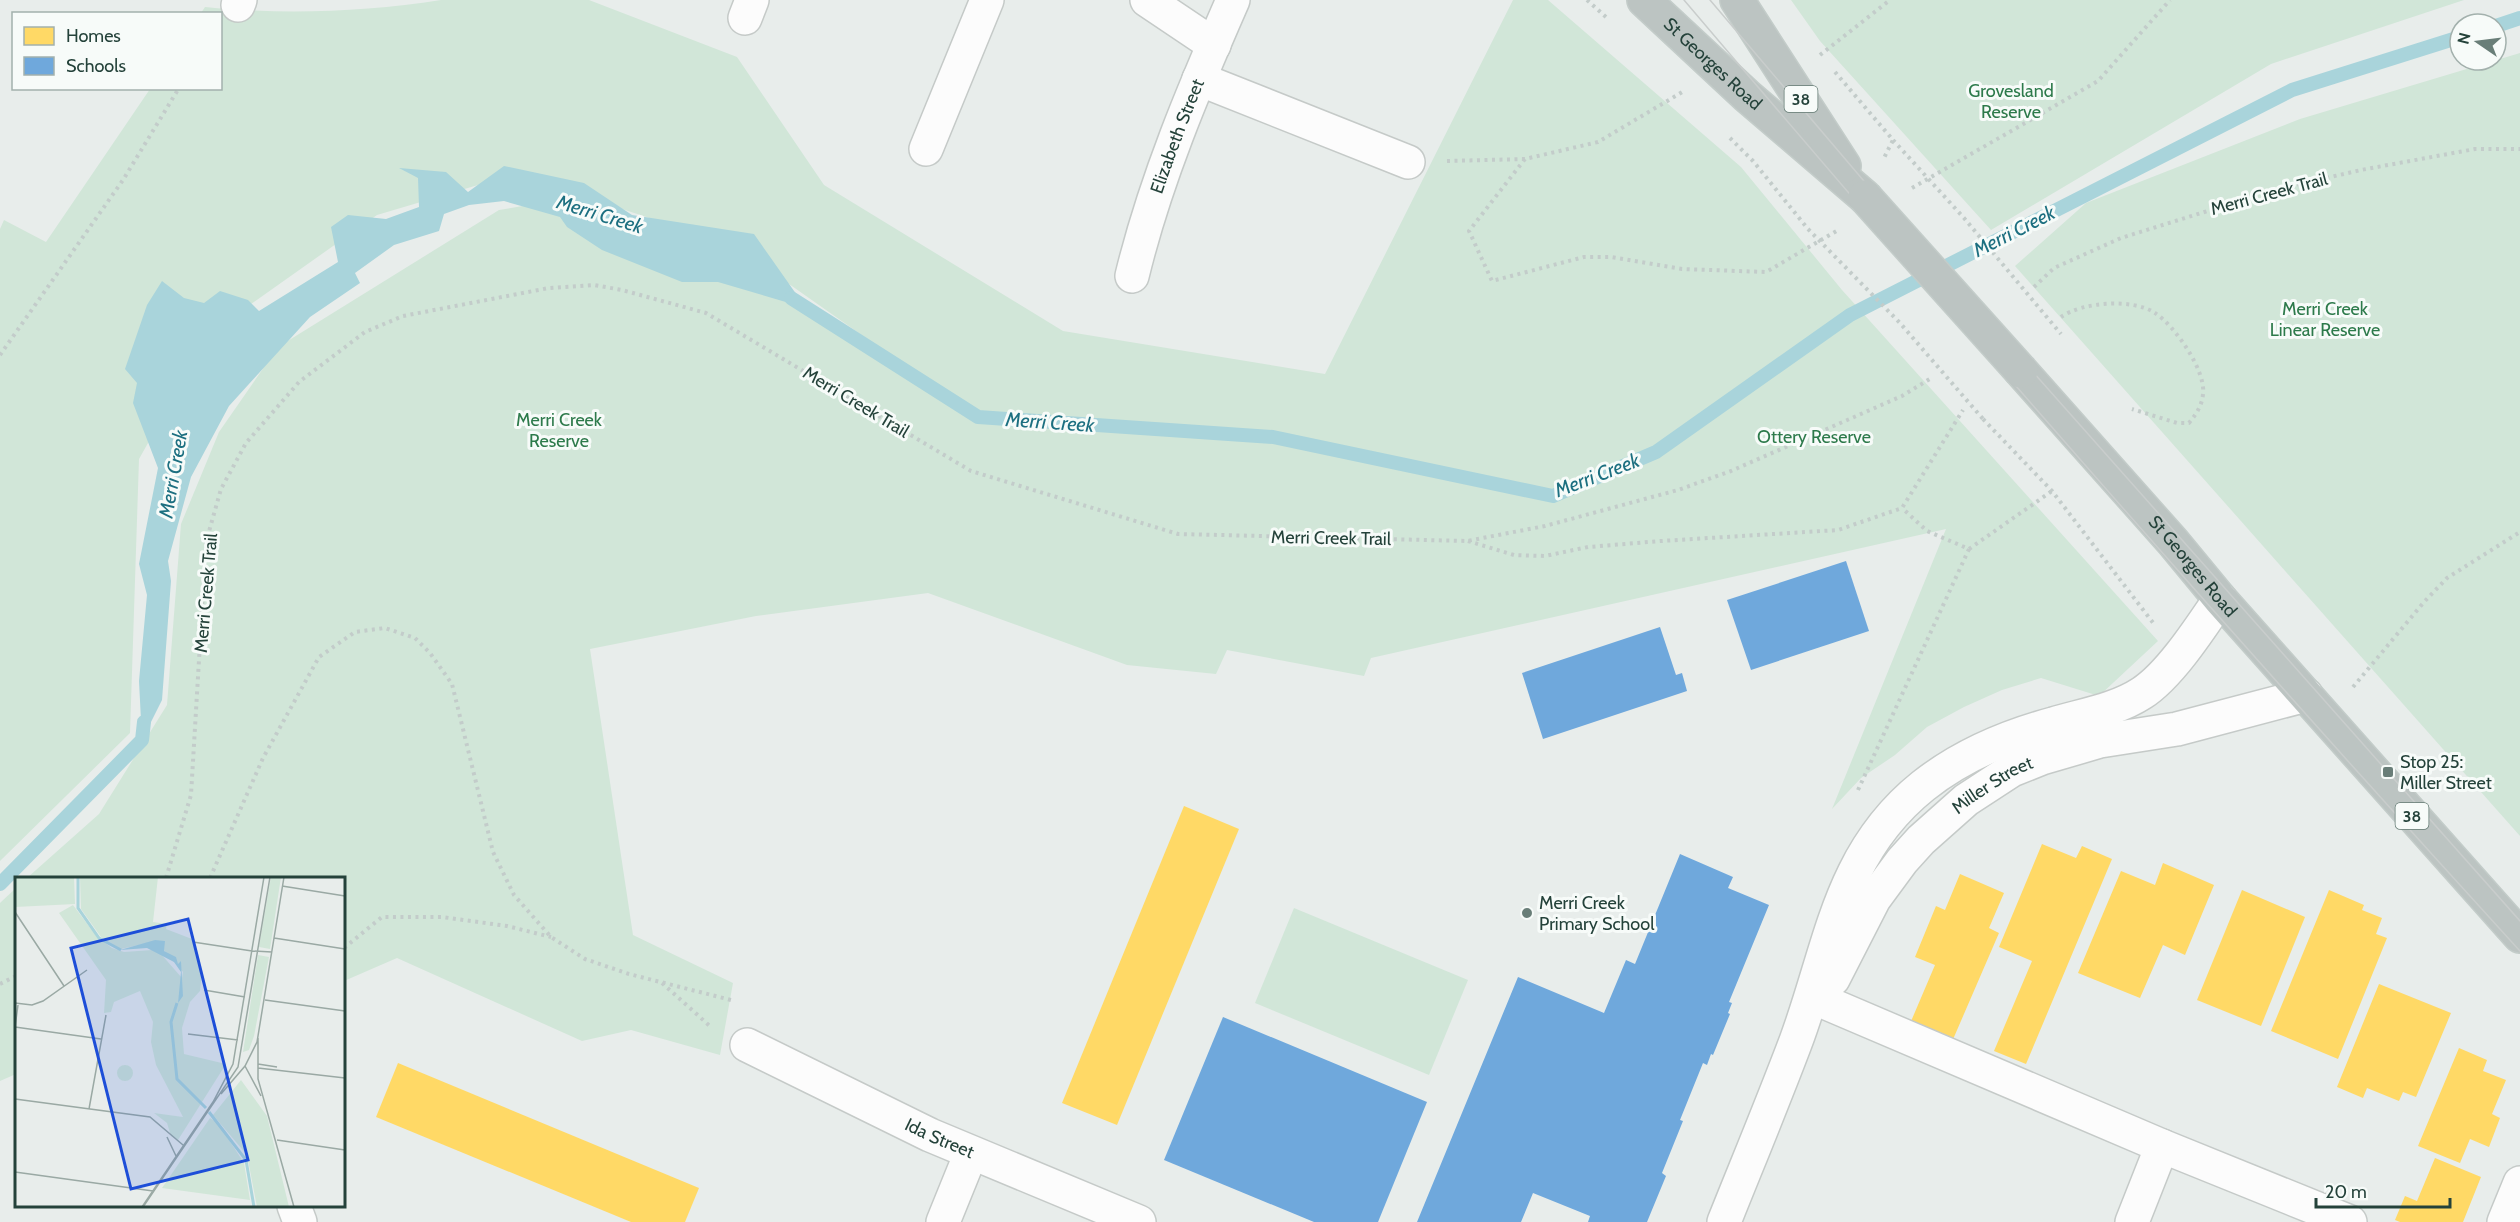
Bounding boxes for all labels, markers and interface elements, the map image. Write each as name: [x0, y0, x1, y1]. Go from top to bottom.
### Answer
legend: [12, 12, 222, 90]
north arrow: [2448, 12, 2508, 72]
street label: St Georges Road: [1659, 13, 1766, 115]
text: Homes: [66, 25, 121, 47]
text: N: [2453, 31, 2475, 46]
text: Schools: [66, 55, 126, 77]
street label: Elizabeth Street: [1146, 76, 1209, 196]
park label: Grovesland Reserve: [1968, 80, 2054, 123]
road number: 38: [1784, 86, 1818, 112]
street label: Merri Creek Trail: [2208, 168, 2331, 220]
water label: Merri Creek: [553, 189, 647, 239]
water label: Merri Creek: [1968, 200, 2060, 262]
park label: Merri Creek Linear Reserve: [2270, 298, 2380, 341]
street label: Merri Creek Trail: [799, 362, 914, 443]
water label: Merri Creek: [1004, 407, 1097, 437]
park label: Merri Creek Reserve: [516, 409, 603, 452]
park label: Ottery Reserve: [1757, 426, 1871, 448]
water label: Merri Creek: [153, 427, 193, 521]
water label: Merri Creek: [1550, 447, 1644, 502]
street label: St Georges Road: [2144, 511, 2242, 621]
street label: Merri Creek Trail: [1271, 526, 1392, 550]
street label: Merri Creek Trail: [190, 531, 222, 654]
place label: Stop 25: Miller Street: [2400, 751, 2492, 794]
street label: Miller Street: [1947, 752, 2036, 819]
marker: Stop 25: Miller Street: [2381, 765, 2395, 779]
road number: 38: [2396, 803, 2428, 829]
inset map: [15, 877, 345, 1207]
place label: Merri Creek Primary School: [1539, 892, 1655, 935]
marker: Merri Creek Primary School: [1520, 906, 1534, 920]
street label: Ida Street: [901, 1113, 977, 1163]
scale bar: [2316, 1171, 2450, 1209]
text: 20 m: [2325, 1181, 2367, 1203]

